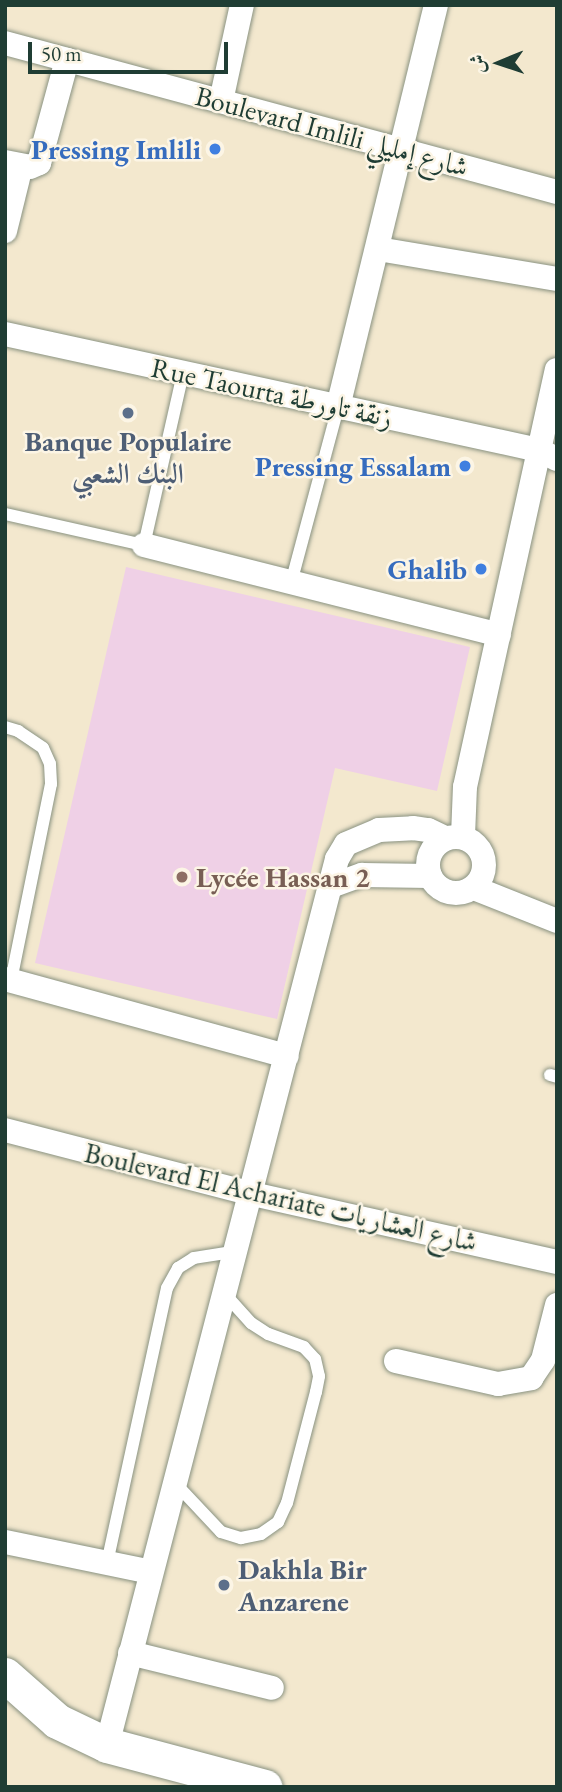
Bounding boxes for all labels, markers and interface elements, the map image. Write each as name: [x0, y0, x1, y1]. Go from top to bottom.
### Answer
scale bar: [32, 28, 231, 72]
north arrow: [464, 28, 534, 98]
text: 50 m: [41, 40, 82, 67]
text: ش: [465, 54, 490, 74]
street label: Boulevard Imlili شارع إمليلي: [192, 78, 472, 184]
place label: Pressing Imlili: [31, 132, 201, 166]
marker: Pressing Imlili: [207, 141, 223, 157]
street label: Rue Taourta زنقة تاورطة: [148, 350, 396, 434]
marker: Banque Populaire البنك الشعبي: [120, 405, 136, 421]
place label: Banque Populaire البنك الشعبي: [25, 424, 231, 490]
place label: Pressing Essalam: [255, 449, 451, 483]
marker: Pressing Essalam: [457, 458, 473, 474]
place label: Ghalib: [388, 552, 467, 586]
marker: Ghalib: [473, 561, 489, 577]
place label: Lycée Hassan 2: [196, 860, 370, 894]
marker: Lycée Hassan 2: [174, 869, 190, 885]
street label: Boulevard El Achariate شارع العشاريات: [81, 1135, 481, 1259]
place label: Dakhla Bir Anzarene: [238, 1552, 367, 1618]
marker: Dakhla Bir Anzarene: [216, 1577, 232, 1593]

